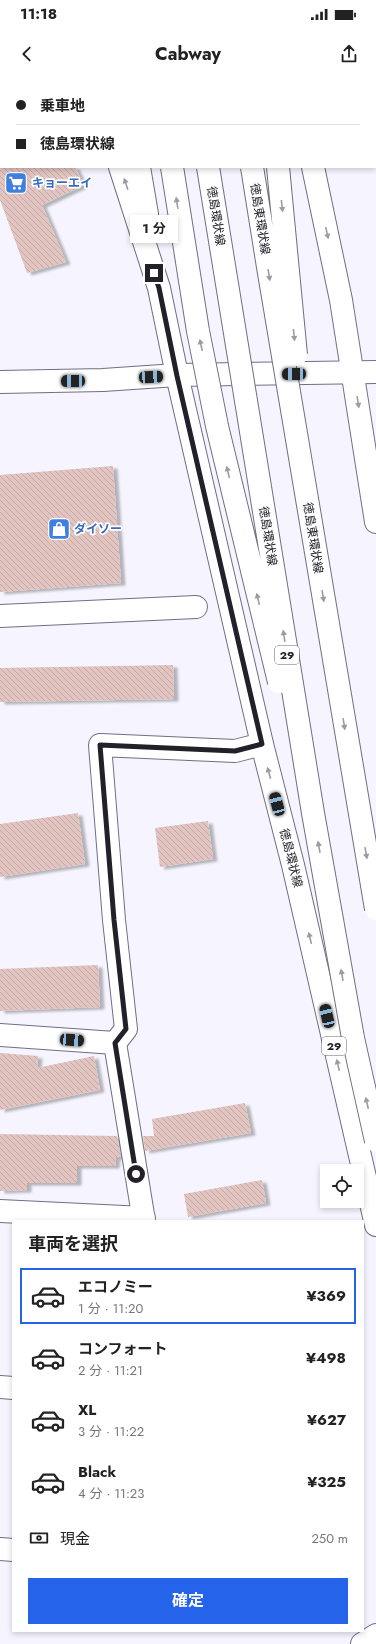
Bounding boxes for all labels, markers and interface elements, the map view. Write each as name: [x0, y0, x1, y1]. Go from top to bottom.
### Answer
text: 11:18: [20, 3, 57, 25]
text: Cabway: [155, 41, 221, 67]
icon: back: [16, 43, 38, 65]
icon: share: [338, 43, 360, 65]
text: 乗車地: [40, 95, 85, 117]
text: 徳島環状線: [40, 133, 115, 155]
supermarket icon: キョーエイ: [3, 170, 29, 196]
place label: キョーエイ: [32, 174, 92, 192]
one-way arrow: [122, 178, 128, 190]
street label: 徳島東環状線: [245, 182, 275, 256]
street label: 徳島環状線: [202, 185, 230, 247]
one-way arrow: [174, 197, 180, 209]
one-way arrow: [278, 200, 285, 212]
callout: 1 分: [130, 215, 178, 243]
text: 1 分: [142, 219, 166, 238]
one-way arrow: [324, 226, 330, 239]
route end: [145, 264, 163, 282]
one-way arrow: [266, 269, 272, 281]
one-way arrow: [291, 329, 298, 341]
one-way arrow: [197, 339, 203, 351]
car: [282, 368, 306, 380]
car: [139, 370, 163, 384]
car: [61, 375, 85, 387]
one-way arrow: [355, 396, 361, 408]
one-way arrow: [225, 466, 231, 478]
street label: 徳島東環状線: [298, 501, 328, 575]
street label: 徳島環状線: [254, 505, 282, 567]
shop icon: ダイソー: [46, 516, 72, 542]
place label: ダイソー: [74, 520, 122, 538]
one-way arrow: [320, 590, 326, 602]
one-way arrow: [255, 593, 261, 605]
one-way arrow: [281, 630, 287, 642]
road number: 29: [275, 646, 299, 664]
one-way arrow: [341, 718, 347, 731]
one-way arrow: [266, 767, 272, 779]
car: [268, 791, 286, 817]
street label: 徳島環状線: [275, 827, 307, 889]
one-way arrow: [316, 841, 322, 853]
one-way arrow: [363, 847, 369, 859]
one-way arrow: [306, 932, 312, 944]
one-way arrow: [339, 969, 345, 981]
car: [318, 1003, 336, 1029]
car: [60, 1033, 84, 1047]
road number: 29: [322, 1037, 346, 1055]
one-way arrow: [335, 1059, 341, 1071]
one-way arrow: [364, 1096, 370, 1109]
map controls: [320, 1164, 364, 1208]
button: locate: [320, 1164, 364, 1208]
route start: [127, 1165, 145, 1183]
text: 車両を選択: [28, 1231, 118, 1257]
text: エコノミー: [78, 1276, 153, 1298]
icon: car: [30, 1278, 66, 1314]
text: ¥369: [307, 1285, 346, 1307]
text: 1 分 · 11:20: [78, 1299, 143, 1318]
text: コンフォート: [78, 1338, 168, 1360]
icon: car: [30, 1340, 66, 1376]
text: ¥498: [306, 1347, 346, 1369]
text: 2 分 · 11:21: [78, 1361, 143, 1380]
text: XL: [78, 1399, 96, 1421]
icon: car: [30, 1402, 66, 1438]
text: ¥627: [307, 1409, 346, 1431]
text: 3 分 · 11:22: [78, 1422, 144, 1441]
text: Black: [78, 1461, 116, 1483]
icon: car: [30, 1464, 66, 1500]
text: ¥325: [307, 1471, 346, 1493]
text: 4 分 · 11:23: [78, 1484, 144, 1503]
icon: cash: [28, 1527, 50, 1549]
text: 現金: [60, 1528, 90, 1550]
text: 250 m: [311, 1529, 348, 1548]
button: 確定: [28, 1578, 348, 1624]

